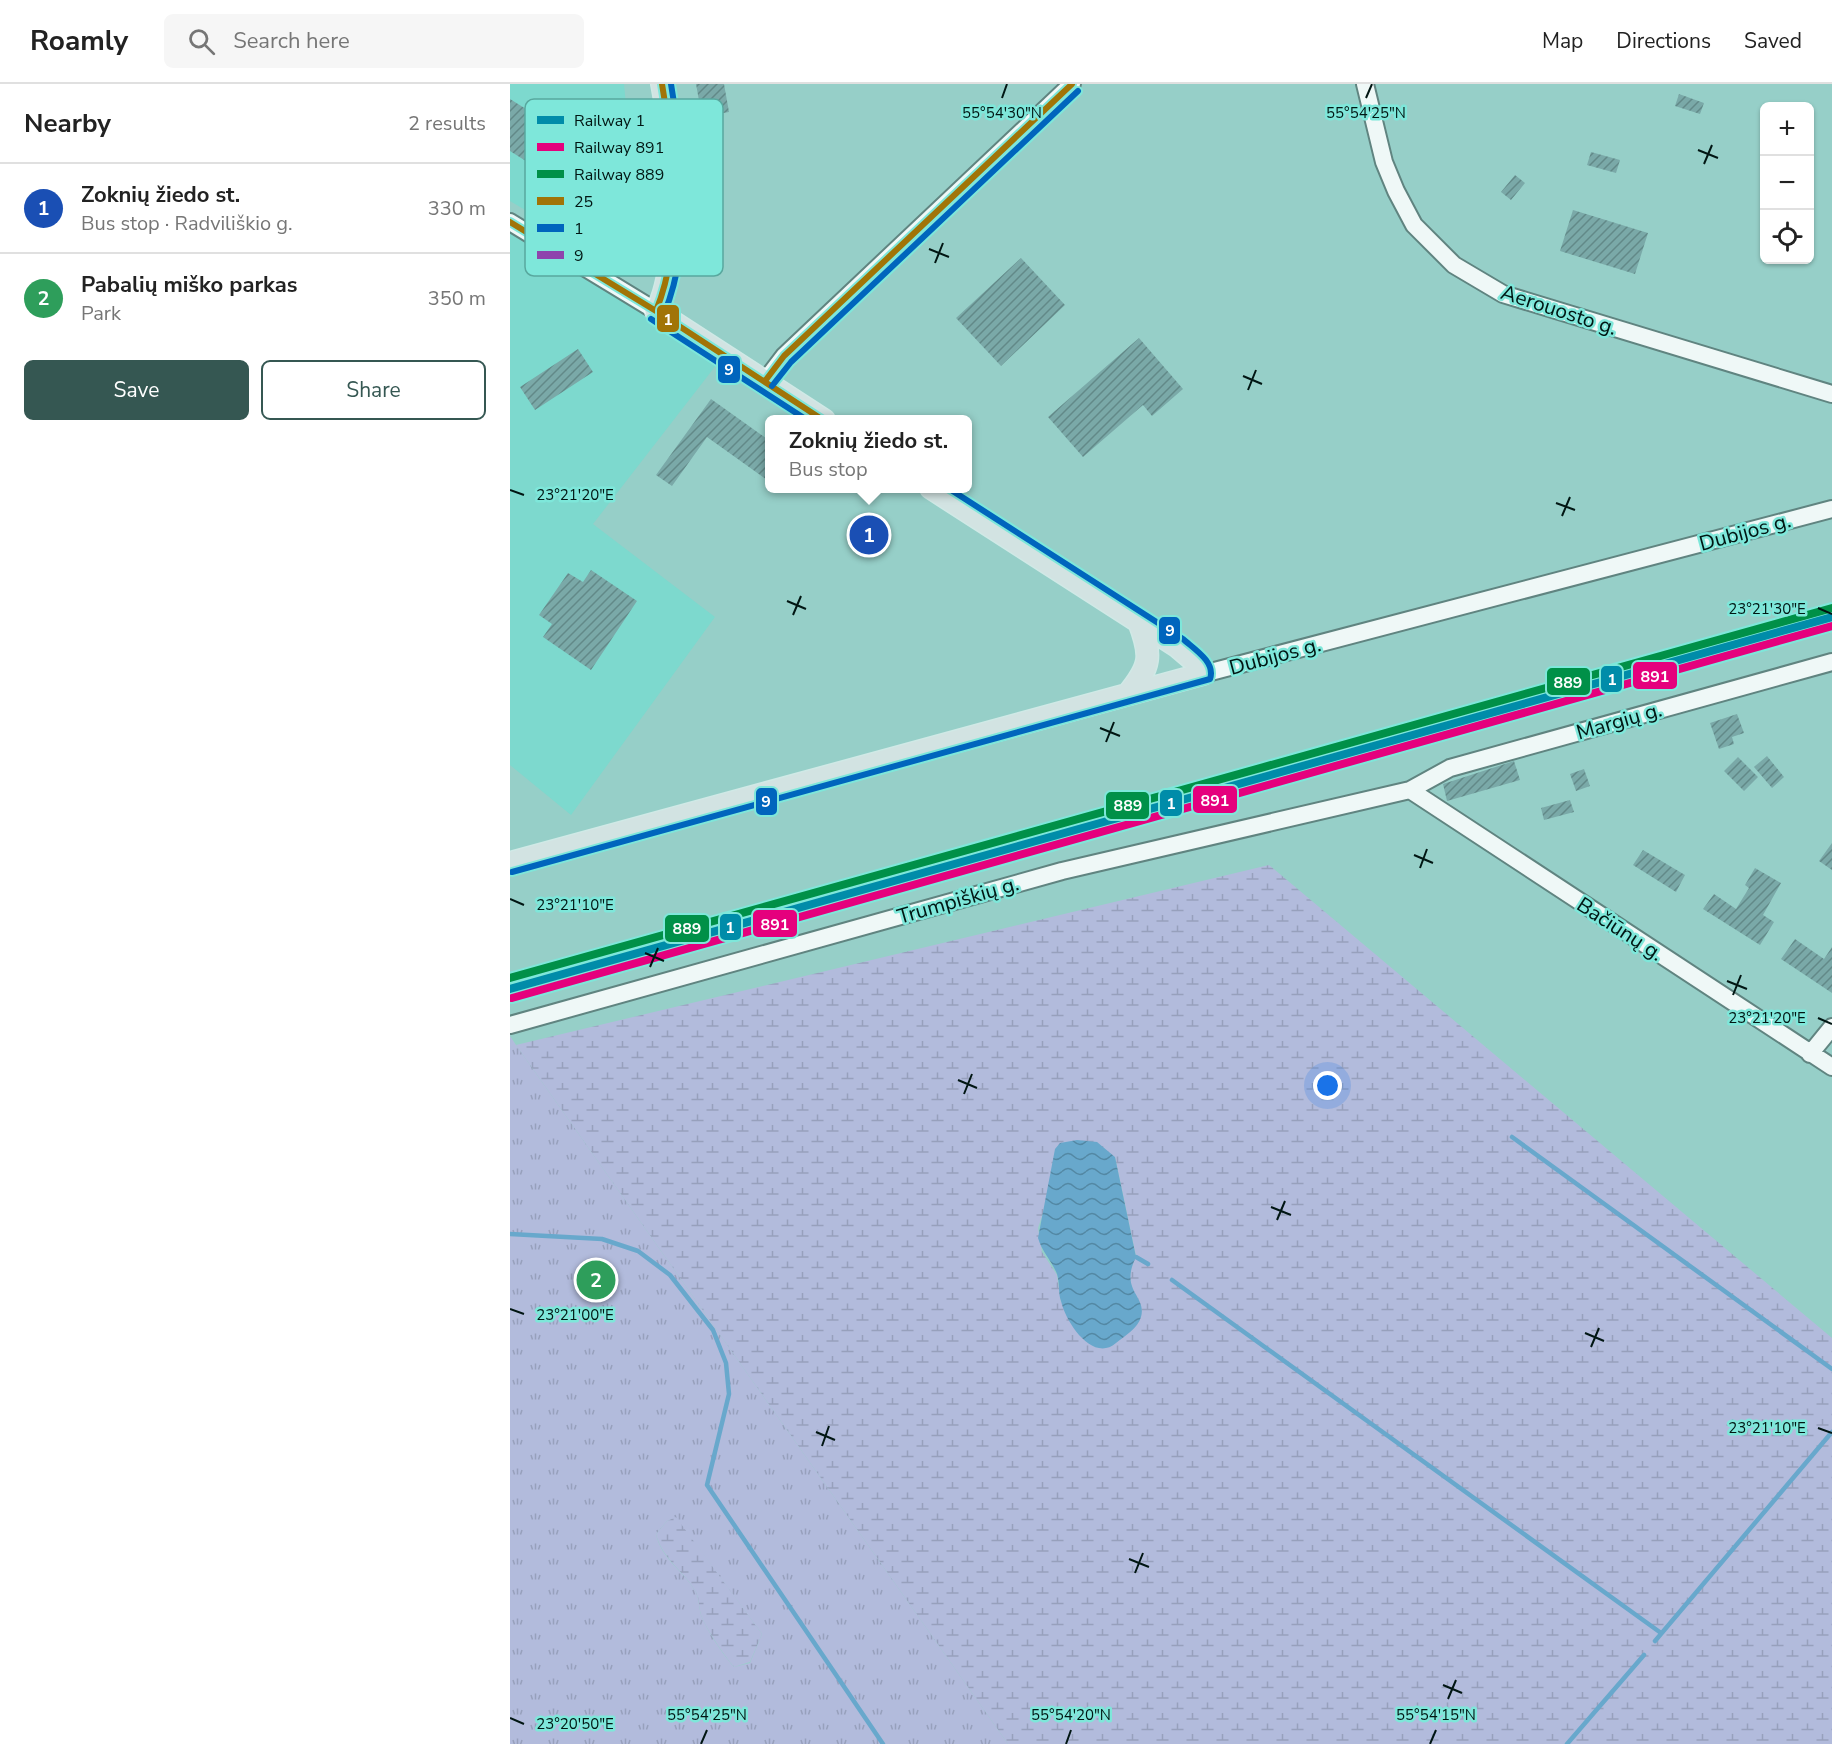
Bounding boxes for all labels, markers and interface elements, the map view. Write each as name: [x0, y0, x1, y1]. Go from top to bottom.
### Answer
search box: [164, 14, 584, 68]
text: Roamly: [30, 22, 128, 60]
icon: search: [185, 25, 218, 58]
text: Search here: [233, 26, 350, 56]
text: Map: [1542, 27, 1583, 55]
text: Directions: [1616, 27, 1711, 55]
text: Saved: [1744, 27, 1802, 55]
legend: [525, 99, 723, 276]
map controls: [1760, 102, 1814, 264]
button: +: [1760, 102, 1814, 156]
text: 55°54'30"N: [962, 103, 1042, 123]
text: 55°54'25"N: [1326, 103, 1406, 123]
text: Nearby: [24, 106, 111, 141]
text: 2 results: [408, 110, 486, 137]
text: Railway 1: [574, 110, 645, 132]
text: Railway 891: [574, 137, 664, 159]
button: −: [1760, 156, 1814, 210]
text: Railway 889: [574, 164, 664, 186]
text: Zoknių žiedo st.: [81, 180, 240, 210]
text: 25: [574, 191, 593, 213]
text: 1: [38, 195, 50, 222]
text: 330 m: [428, 195, 486, 222]
text: Bus stop · Radviliškio g.: [81, 210, 292, 237]
button: locate: [1760, 210, 1814, 264]
text: 1: [574, 218, 584, 240]
text: 9: [574, 245, 584, 267]
text: Pabalių miško parkas: [81, 270, 298, 300]
street label: Aerouosto g.: [1497, 278, 1621, 342]
text: 2: [38, 285, 50, 312]
text: 350 m: [428, 285, 486, 312]
text: Park: [81, 300, 121, 327]
line badge: 1: [656, 304, 680, 333]
text: 1: [663, 309, 673, 331]
line badge: 9: [717, 355, 741, 384]
text: 9: [724, 359, 734, 381]
button: Save: [24, 360, 249, 420]
button: Share: [261, 360, 486, 420]
popup: [765, 415, 972, 493]
text: Zoknių žiedo st.: [789, 426, 948, 456]
text: Bus stop: [789, 456, 868, 483]
text: 23°21'20"E: [536, 485, 614, 505]
street label: Dubijos g.: [1696, 506, 1794, 558]
pin: 1: [850, 512, 888, 558]
text: 23°21'30"E: [1728, 599, 1806, 619]
line badge: 9: [1158, 616, 1181, 645]
text: 9: [1165, 620, 1175, 642]
street label: Dubijos g.: [1226, 630, 1324, 682]
line badge: 891: [1632, 661, 1678, 690]
line badge: 1: [1600, 665, 1623, 693]
text: 891: [1641, 666, 1669, 688]
line badge: 889: [1546, 667, 1591, 696]
text: 1: [1607, 669, 1617, 691]
text: 889: [1554, 672, 1582, 694]
street label: Margių g.: [1573, 695, 1665, 747]
line badge: 891: [1192, 785, 1238, 814]
line badge: 9: [755, 787, 778, 816]
line badge: 1: [1159, 789, 1183, 817]
text: 891: [1201, 790, 1229, 812]
text: 9: [761, 791, 771, 813]
line badge: 889: [1105, 791, 1150, 820]
text: 1: [1166, 793, 1176, 815]
text: 889: [1114, 795, 1142, 817]
street label: Trumpiškių g.: [894, 869, 1022, 931]
street label: Bačiūnų g.: [1571, 891, 1669, 967]
text: 23°21'10"E: [536, 895, 614, 915]
line badge: 891: [752, 909, 798, 938]
line badge: 1: [719, 913, 742, 941]
line badge: 889: [664, 914, 710, 943]
text: 891: [761, 914, 789, 936]
text: 1: [725, 917, 735, 939]
text: 889: [673, 918, 701, 940]
text: 23°21'20"E: [1728, 1008, 1806, 1028]
your location: [1313, 1071, 1342, 1100]
pin: 2: [576, 1258, 616, 1302]
text: 23°21'00"E: [536, 1305, 614, 1325]
text: 23°21'10"E: [1728, 1418, 1806, 1438]
text: 55°54'25"N: [667, 1705, 747, 1725]
text: 55°54'20"N: [1031, 1705, 1111, 1725]
text: 55°54'15"N: [1396, 1705, 1476, 1725]
text: 23°20'50"E: [536, 1714, 614, 1734]

